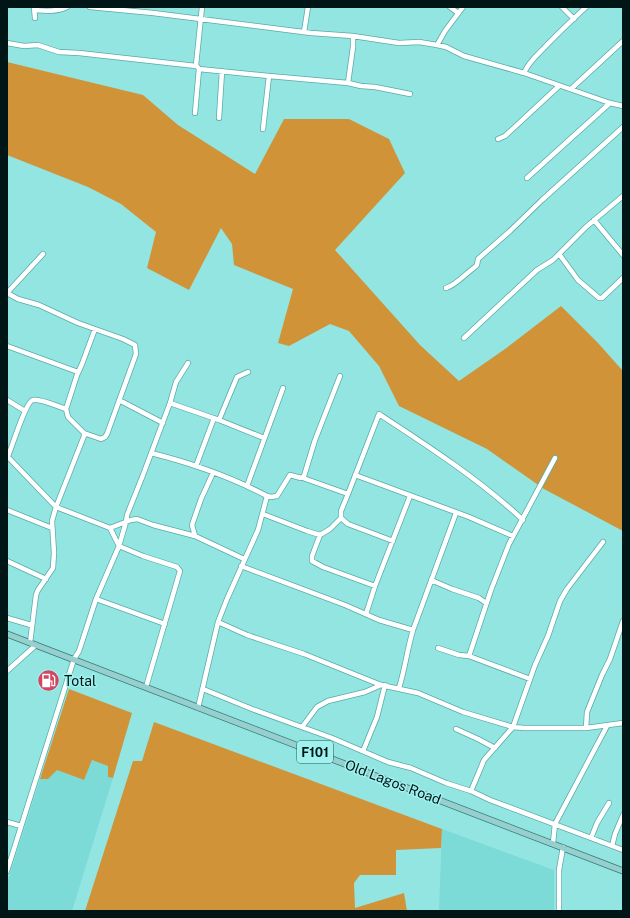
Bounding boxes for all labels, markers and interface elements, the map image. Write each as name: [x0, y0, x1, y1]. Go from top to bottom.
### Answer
fuel station icon: Total: [36, 668, 62, 694]
place label: Total: [64, 673, 96, 689]
road number: F101: [297, 741, 333, 763]
street label: Old Lagos Road: [343, 756, 443, 808]

